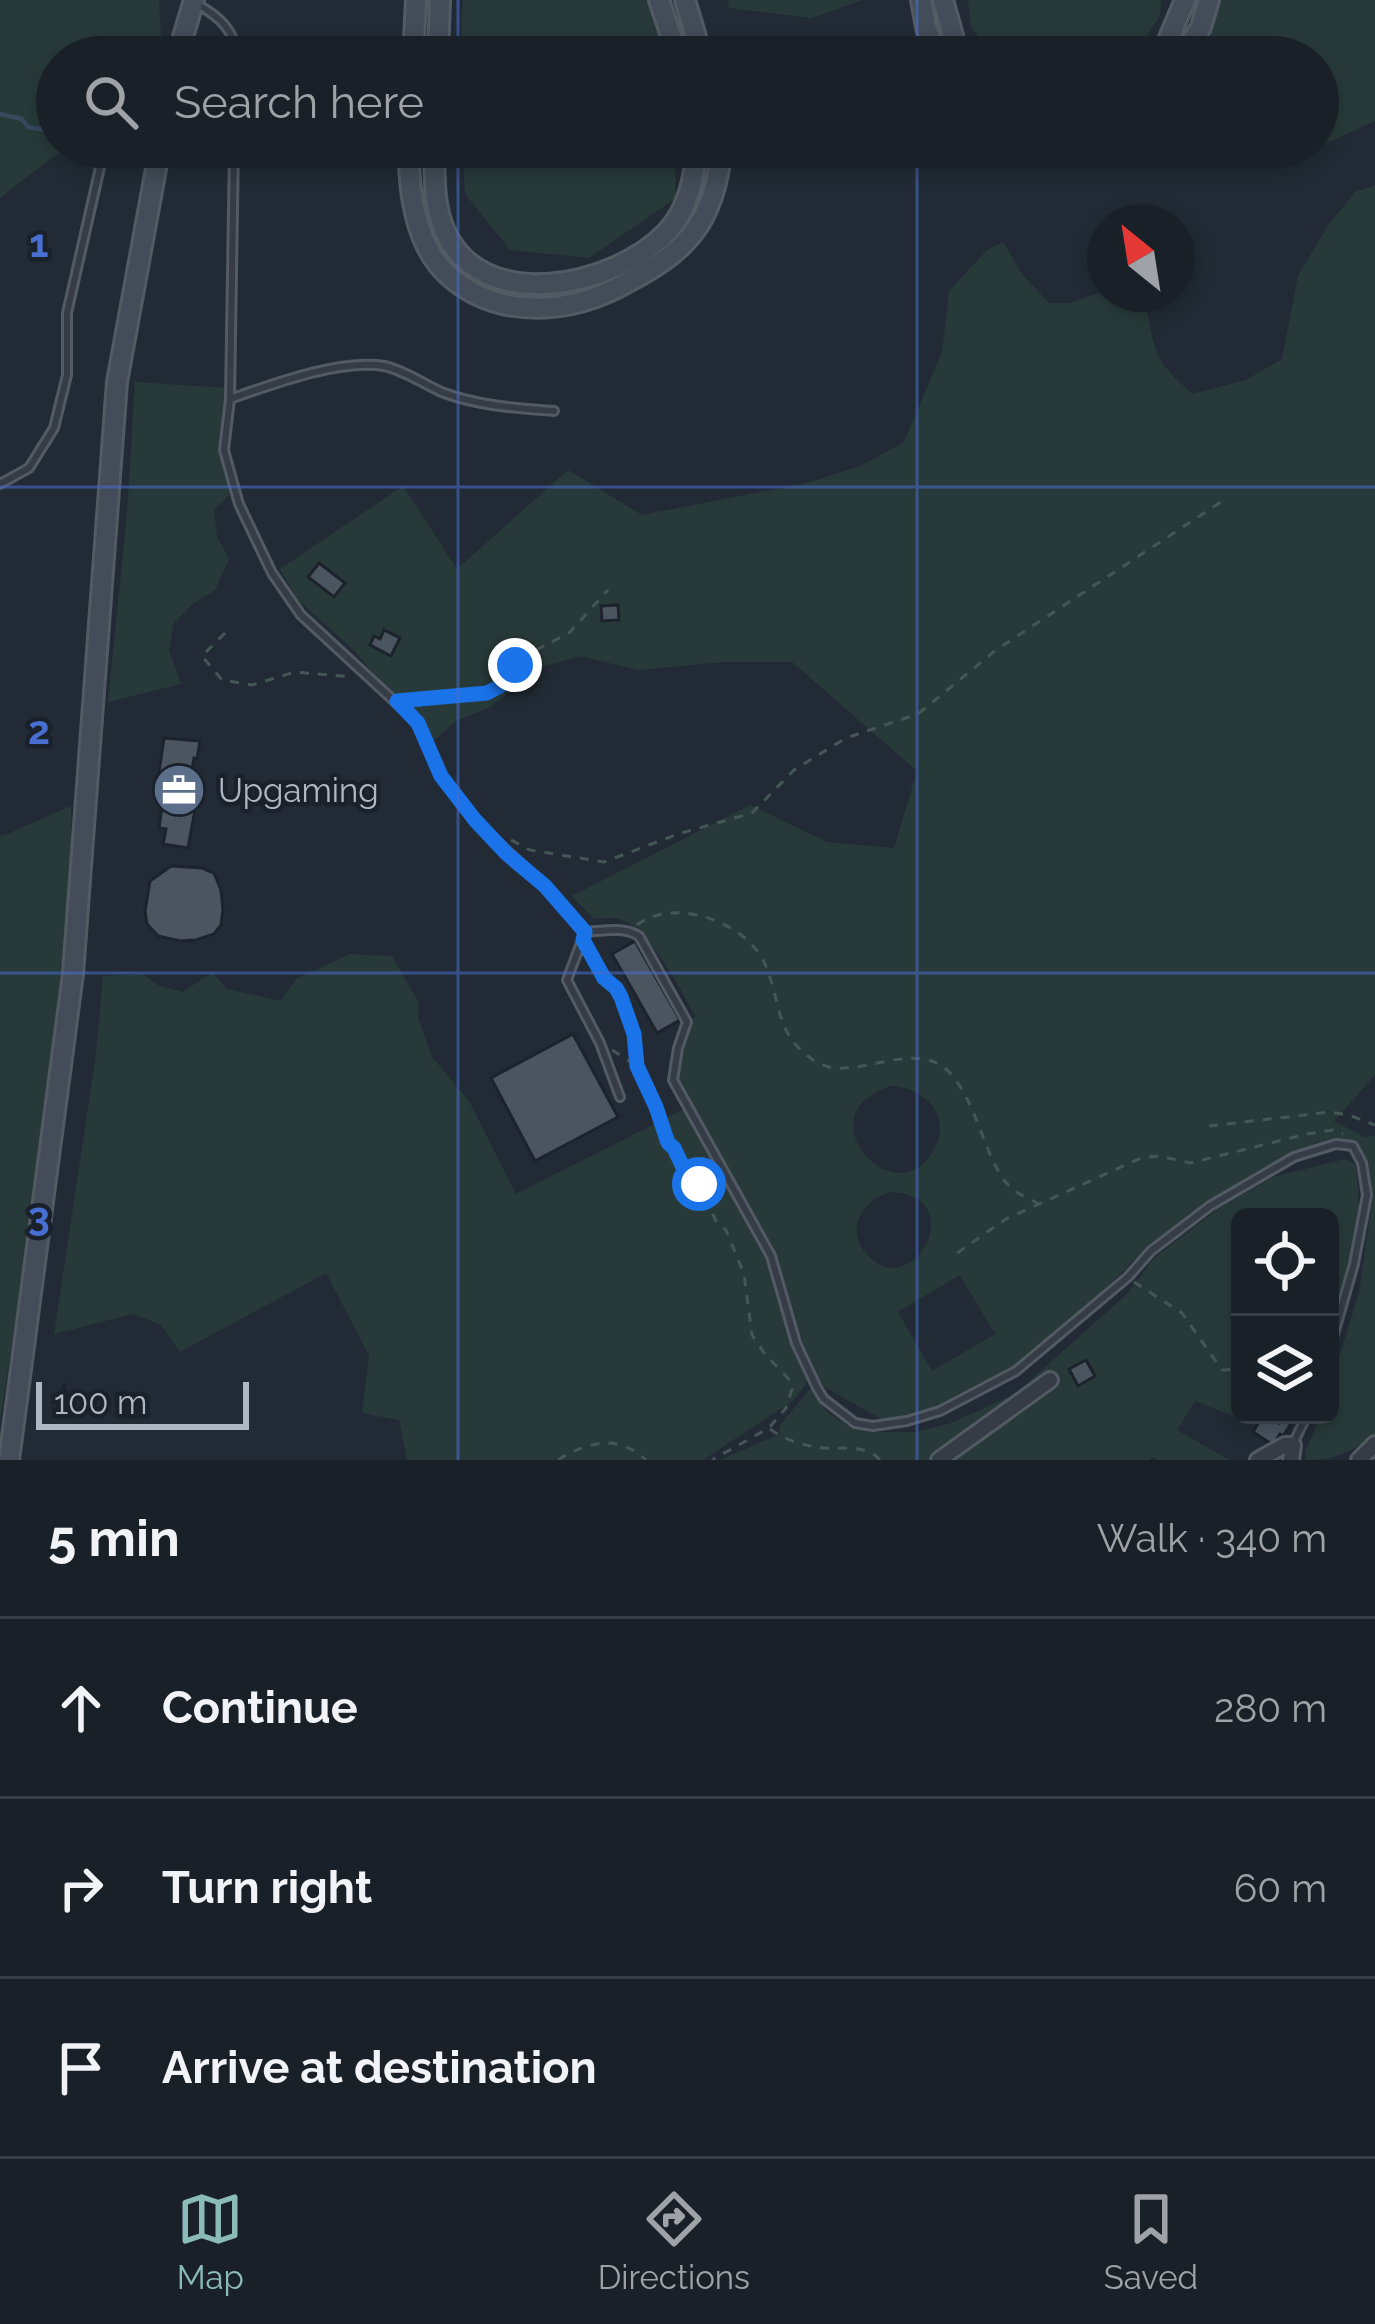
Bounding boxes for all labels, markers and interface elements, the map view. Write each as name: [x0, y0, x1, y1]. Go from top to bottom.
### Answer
search box: [36, 36, 1339, 168]
icon: search: [78, 69, 144, 135]
text: Search here: [174, 76, 424, 129]
north arrow: [1087, 204, 1195, 312]
text: 1: [29, 220, 49, 266]
route end: [488, 638, 542, 692]
text: 2: [28, 707, 50, 753]
office icon: Upgaming: [151, 762, 207, 818]
place label: Upgaming: [218, 771, 379, 810]
route start: [672, 1157, 726, 1211]
text: 3: [28, 1193, 50, 1239]
map controls: [1231, 1208, 1339, 1424]
button: locate: [1231, 1208, 1339, 1316]
button: layers: [1231, 1316, 1339, 1424]
scale bar: [36, 1376, 249, 1429]
text: 100 m: [54, 1383, 147, 1422]
text: 5 min: [48, 1508, 180, 1568]
text: Walk · 340 m: [1097, 1515, 1327, 1561]
icon: ahead: [48, 1675, 114, 1741]
text: Continue: [162, 1681, 358, 1734]
text: 280 m: [1214, 1685, 1327, 1731]
icon: right: [48, 1855, 114, 1921]
text: Turn right: [162, 1861, 372, 1914]
text: 60 m: [1234, 1865, 1327, 1911]
icon: arrive: [48, 2035, 114, 2101]
text: Arrive at destination: [162, 2041, 597, 2094]
tab: Map: [177, 2186, 244, 2297]
tab: Directions: [598, 2186, 750, 2297]
tab: Saved: [1104, 2186, 1198, 2297]

